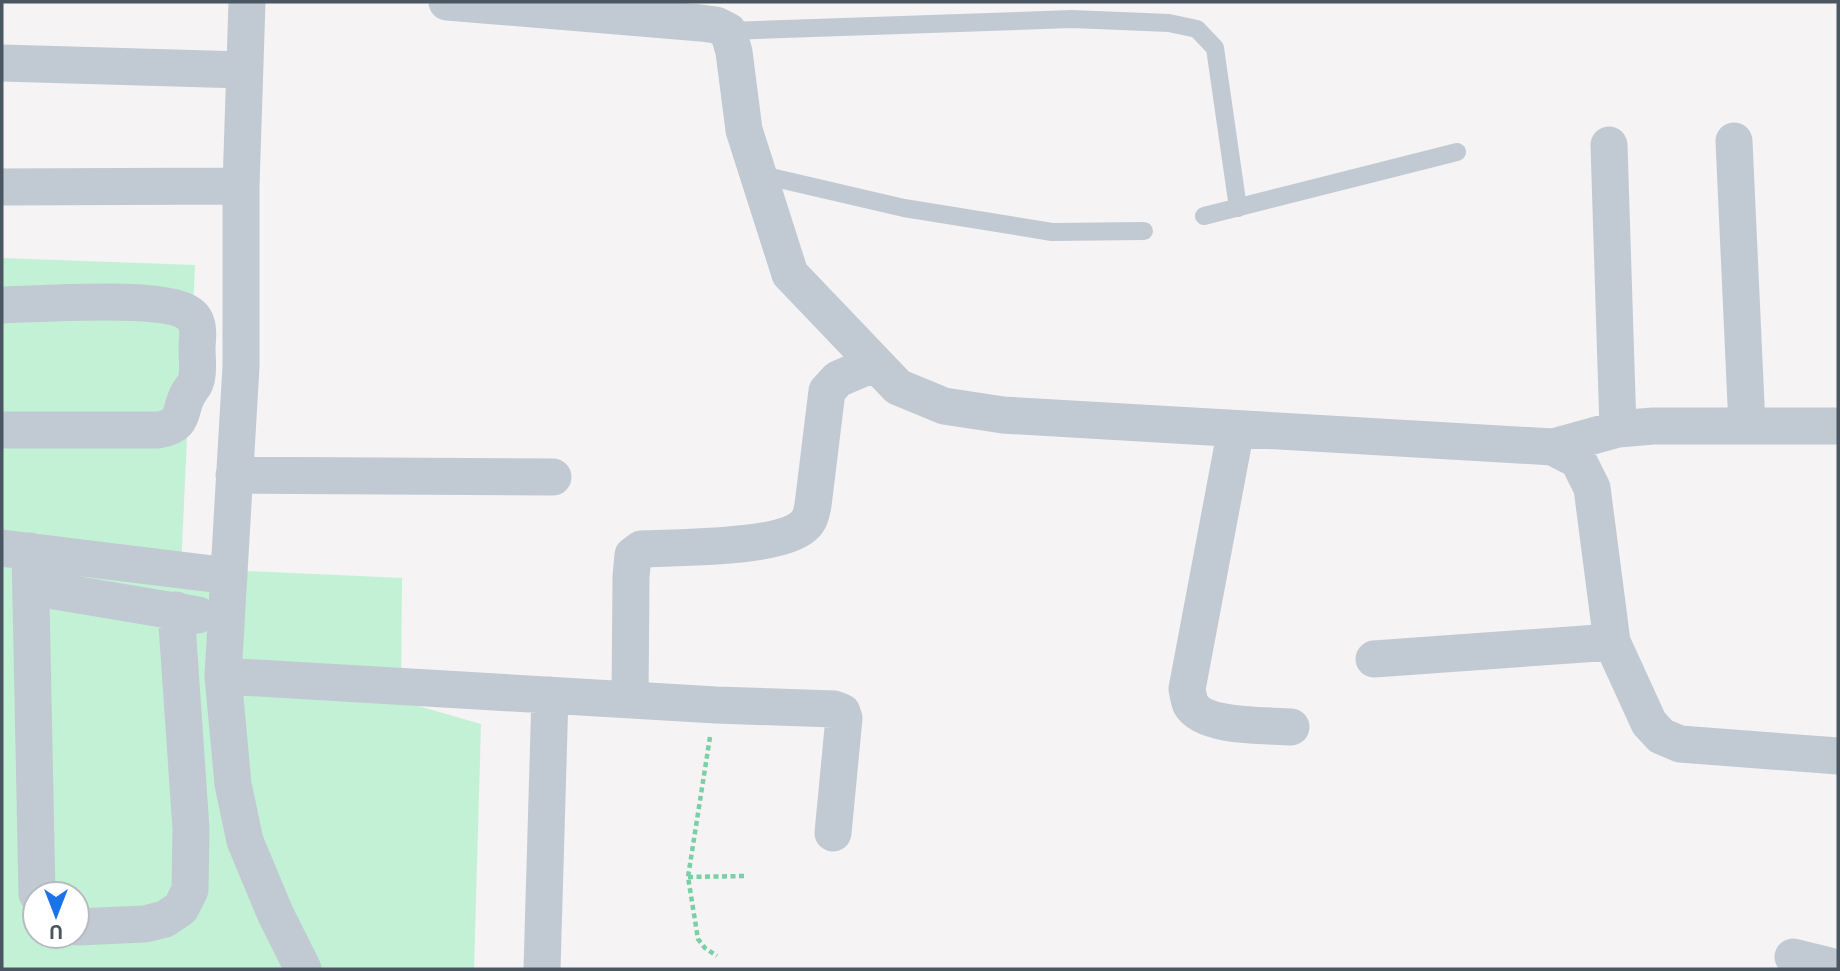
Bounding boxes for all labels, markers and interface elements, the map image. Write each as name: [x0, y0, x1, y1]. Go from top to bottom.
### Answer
north arrow: [21, 880, 91, 950]
text: U: [49, 919, 63, 945]

